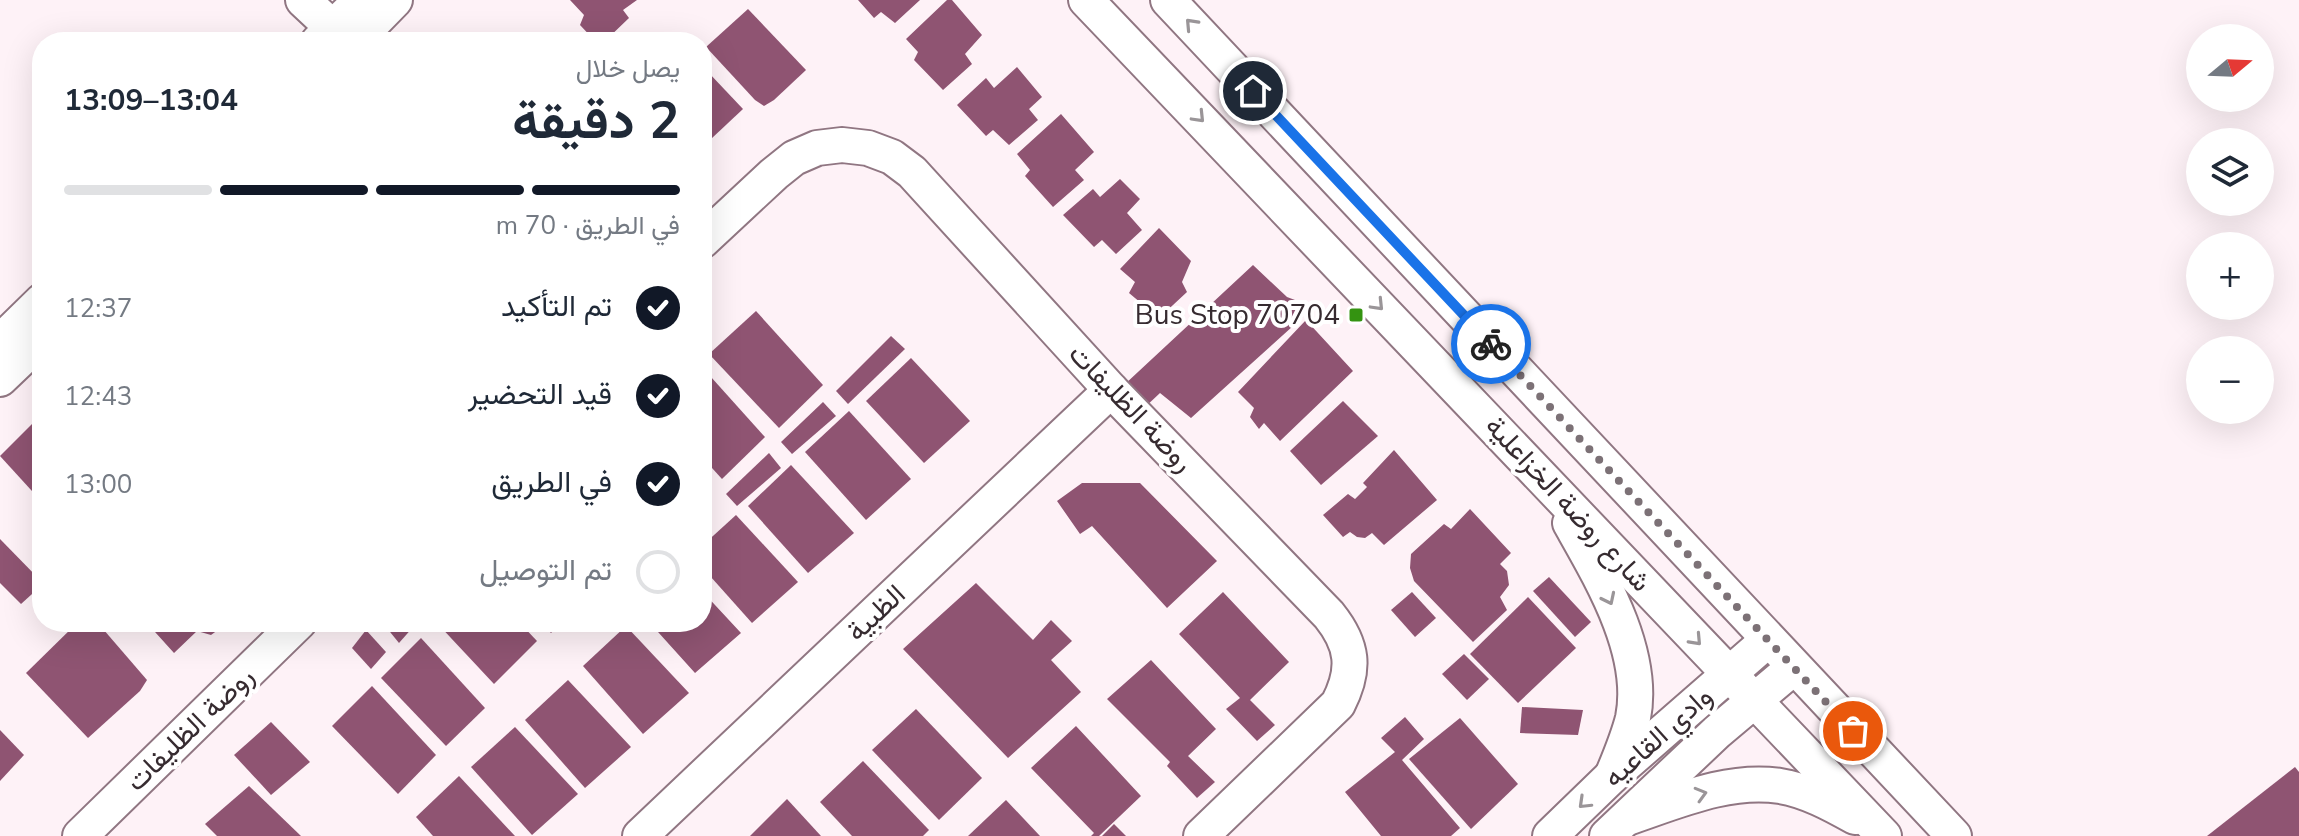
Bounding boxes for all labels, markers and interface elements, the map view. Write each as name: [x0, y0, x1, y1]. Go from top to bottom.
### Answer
one-way arrow: [1186, 19, 1200, 34]
north arrow: [2186, 24, 2274, 112]
map controls: [2186, 24, 2274, 424]
text: يصل خلال: [576, 51, 680, 86]
pin: [1219, 57, 1287, 125]
icon: home: [1231, 69, 1275, 113]
text: 13:04–13:09: [64, 80, 238, 121]
text: 2 دقيقة: [512, 85, 680, 156]
one-way arrow: [1189, 108, 1204, 122]
button: layers: [2186, 128, 2274, 216]
text: في الطريق · 70 m: [496, 208, 680, 243]
button: +: [2186, 232, 2274, 320]
text: تم التأكيد: [501, 286, 612, 327]
icon: check: [636, 286, 680, 330]
text: 12:37: [64, 291, 132, 326]
place label: Bus Stop 70704: [1135, 296, 1340, 334]
one-way arrow: [1369, 296, 1384, 310]
courier: [1451, 304, 1531, 384]
marker: Bus Stop 70704: [1347, 306, 1365, 324]
icon: bike: [1469, 322, 1513, 366]
street label: روضة الظليفات: [1060, 335, 1202, 481]
button: −: [2186, 336, 2274, 424]
text: قيد التحضير: [468, 374, 612, 415]
icon: check: [636, 374, 680, 418]
text: 12:43: [64, 379, 132, 414]
street label: شارع روضة الخزاعلية: [1477, 408, 1659, 600]
text: في الطريق: [491, 462, 612, 503]
icon: check: [636, 462, 680, 506]
text: 13:00: [64, 467, 132, 502]
text: تم التوصيل: [479, 550, 612, 591]
street label: الظبية: [838, 576, 914, 650]
one-way arrow: [1599, 590, 1615, 605]
one-way arrow: [1686, 630, 1700, 645]
street label: روضة الظليفات: [117, 658, 263, 800]
street label: وادي القاعيه: [1595, 678, 1723, 798]
pin: [1819, 697, 1887, 765]
icon: bag: [1831, 709, 1875, 753]
one-way arrow: [1694, 787, 1708, 803]
one-way arrow: [1579, 794, 1593, 809]

